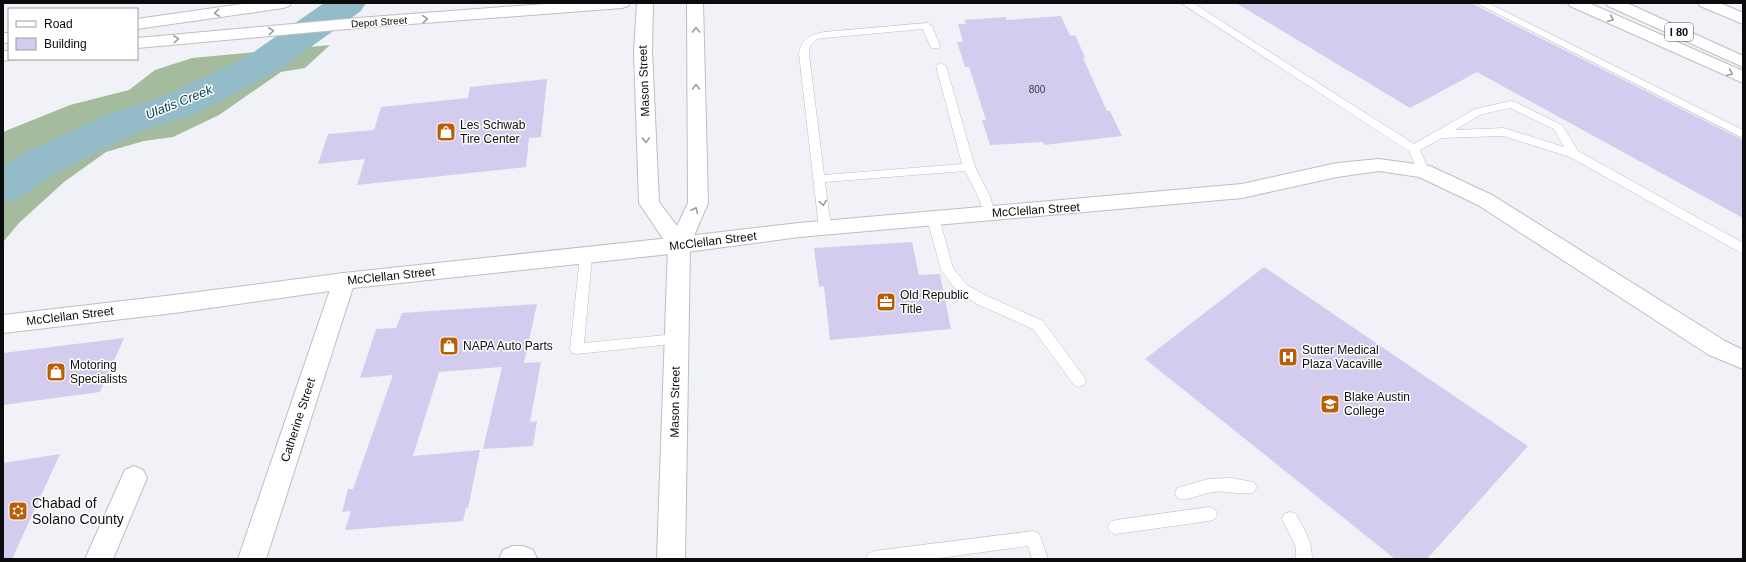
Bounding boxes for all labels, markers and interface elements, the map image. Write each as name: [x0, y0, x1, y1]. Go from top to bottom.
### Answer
legend: [8, 8, 138, 60]
one-way arrow: [214, 8, 220, 17]
one-way arrow: [422, 14, 428, 23]
one-way arrow: [1607, 14, 1615, 22]
street label: Depot Street: [351, 15, 408, 29]
text: Road: [44, 17, 73, 31]
road number: I 80: [1665, 23, 1693, 41]
one-way arrow: [268, 27, 274, 36]
one-way arrow: [691, 27, 700, 33]
one-way arrow: [173, 35, 179, 44]
text: Building: [44, 37, 87, 51]
street label: Mason Street: [636, 44, 652, 117]
one-way arrow: [1726, 68, 1733, 76]
water label: Ulatis Creek: [143, 81, 216, 122]
one-way arrow: [692, 84, 701, 90]
house number: 800: [1029, 84, 1046, 95]
place label: Les Schwab Tire Center: [460, 118, 526, 146]
shop icon: Les Schwab Tire Center: [435, 121, 457, 143]
one-way arrow: [642, 137, 651, 143]
one-way arrow: [818, 200, 827, 206]
street label: McClellan Street: [992, 200, 1081, 220]
one-way arrow: [690, 207, 698, 214]
street label: McClellan Street: [668, 229, 758, 253]
street label: McClellan Street: [346, 264, 436, 288]
place label: Old Republic Title: [900, 288, 969, 316]
office icon: Old Republic Title: [875, 291, 897, 313]
street label: McClellan Street: [25, 304, 115, 328]
shop icon: NAPA Auto Parts: [438, 335, 460, 357]
place label: NAPA Auto Parts: [463, 339, 553, 353]
place label: Sutter Medical Plaza Vacaville: [1302, 343, 1383, 371]
hospital icon: Sutter Medical Plaza Vacaville: [1277, 346, 1299, 368]
place label: Motoring Specialists: [70, 358, 127, 386]
shop icon: Motoring Specialists: [45, 361, 67, 383]
street label: Mason Street: [667, 366, 683, 438]
street label: Catherine Street: [278, 376, 318, 464]
place label: Blake Austin College: [1344, 390, 1410, 418]
school or university icon: Blake Austin College: [1319, 393, 1341, 415]
place label: Chabad of Solano County: [32, 495, 124, 527]
synagogue icon: Chabad of Solano County: [7, 500, 29, 522]

